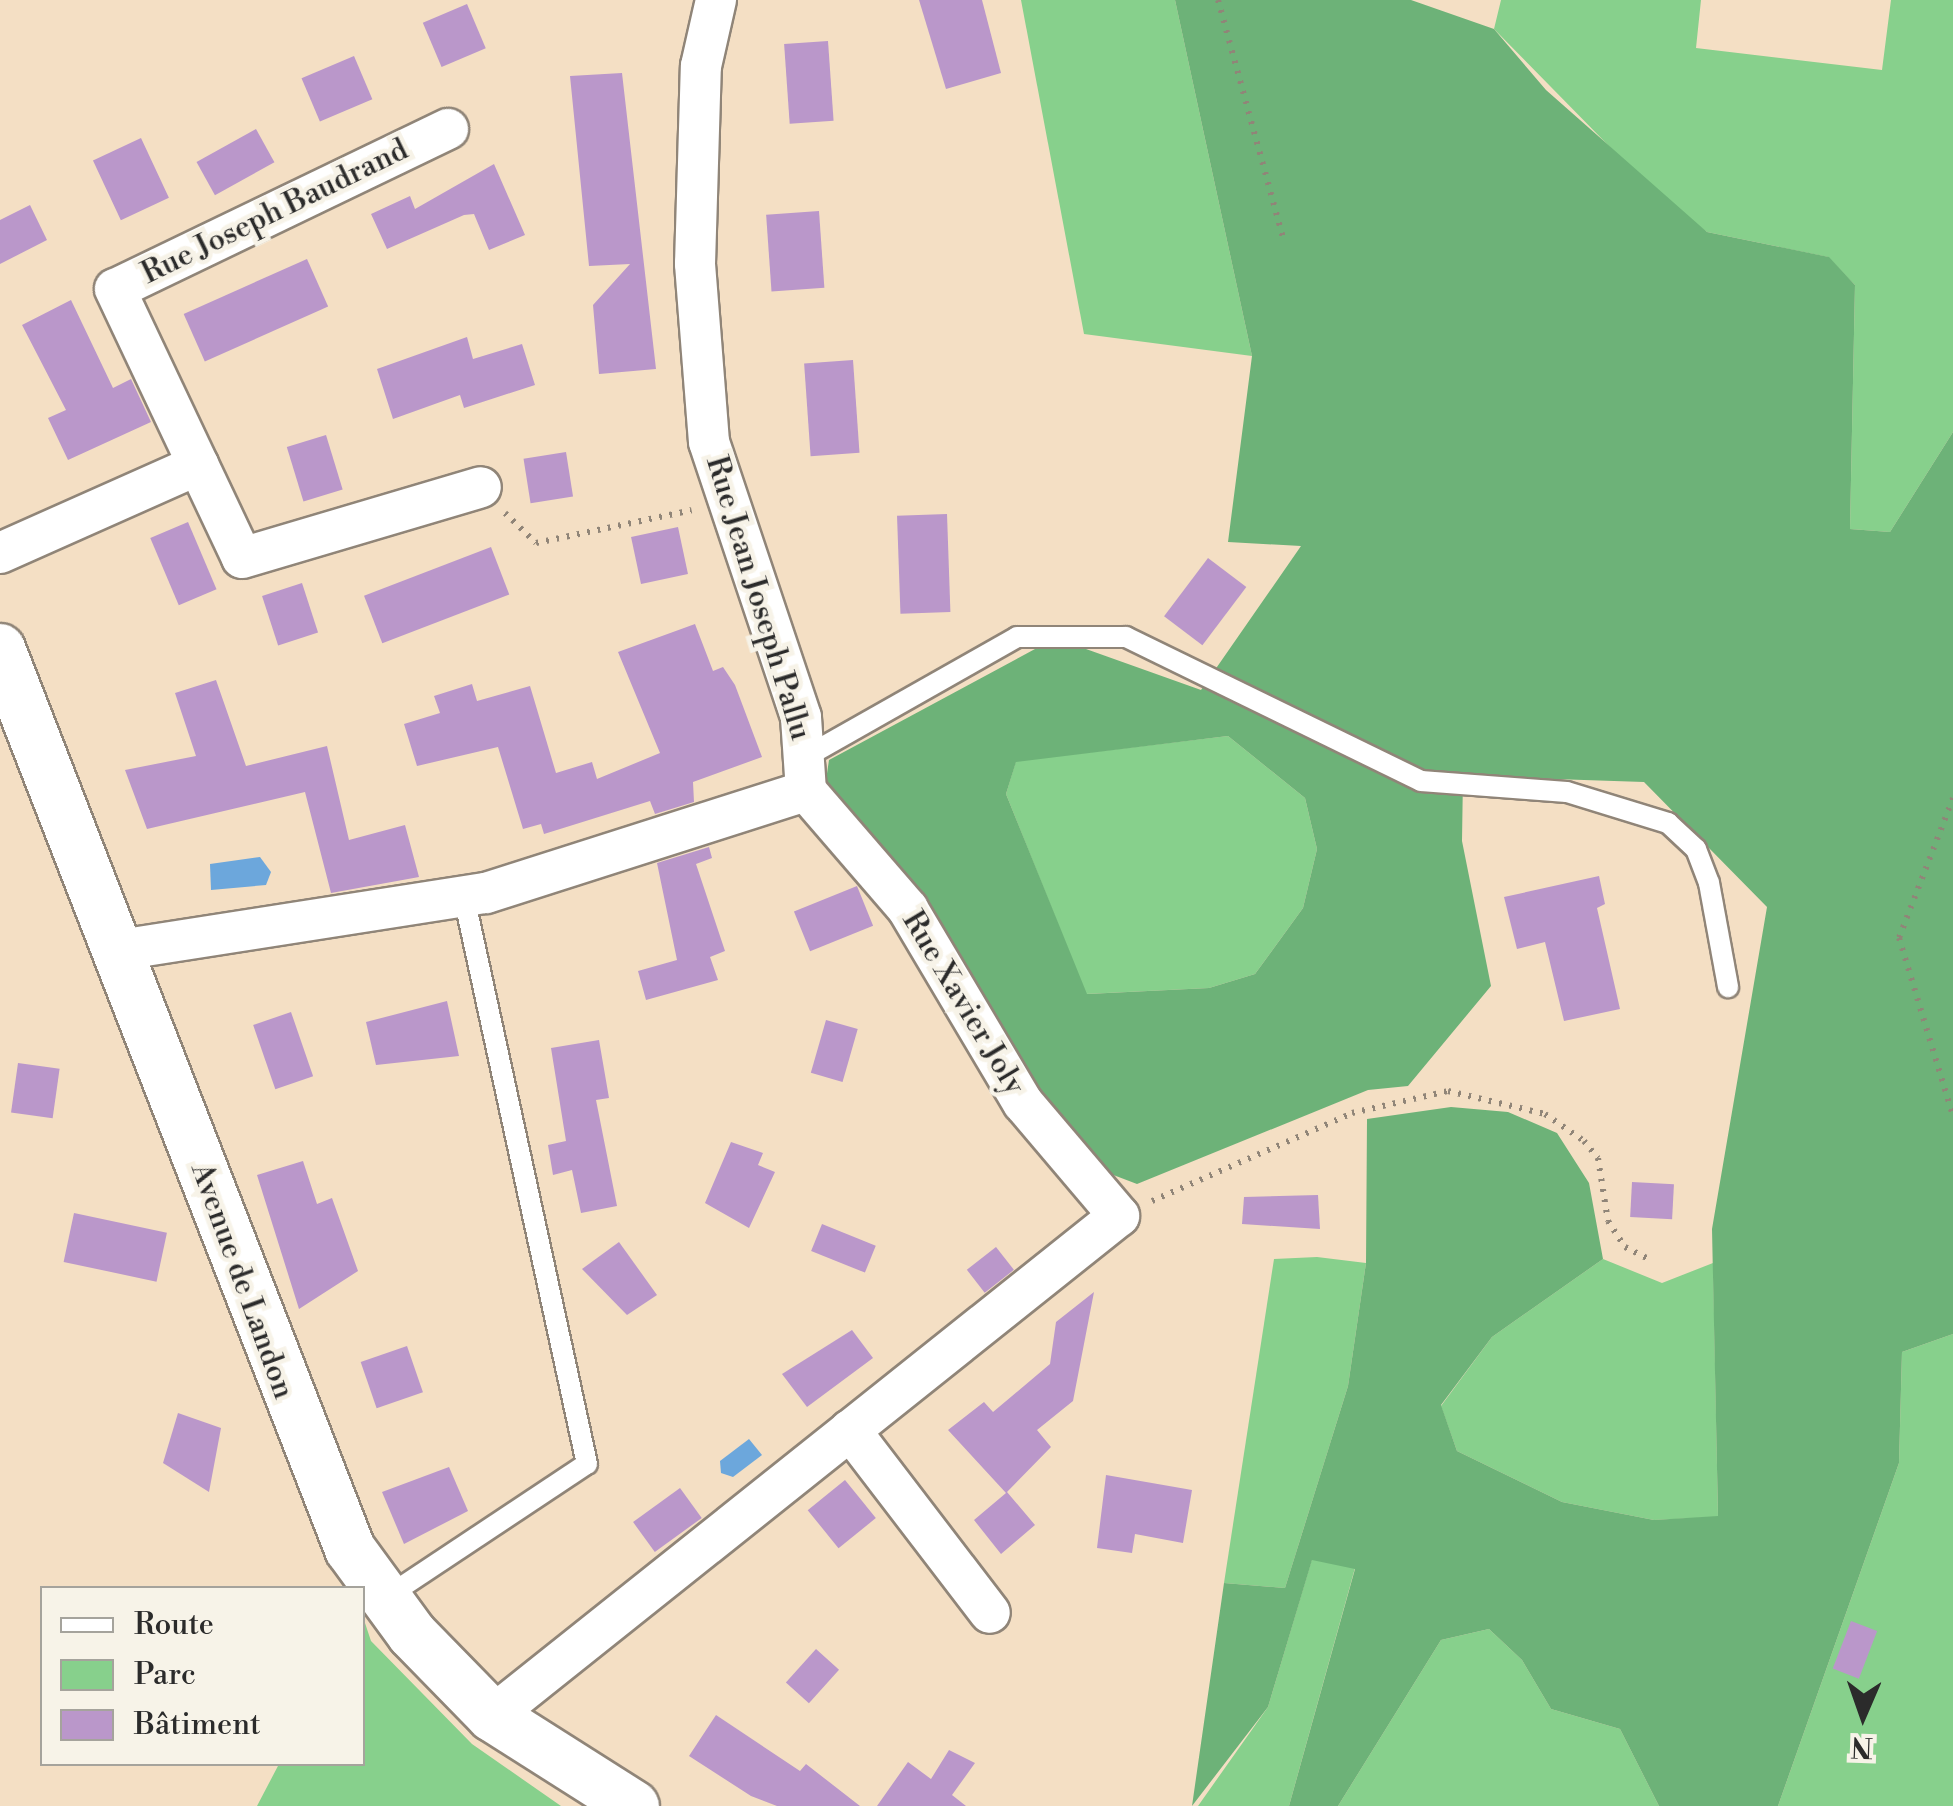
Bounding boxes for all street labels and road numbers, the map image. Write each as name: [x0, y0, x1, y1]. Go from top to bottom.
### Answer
street label: Rue Joseph Baudrand: [136, 132, 414, 292]
street label: Rue Jean Joseph Pallu: [698, 452, 818, 744]
street label: Rue Xavier Joly: [894, 905, 1032, 1101]
street label: Avenue de Landon: [183, 1158, 301, 1404]

